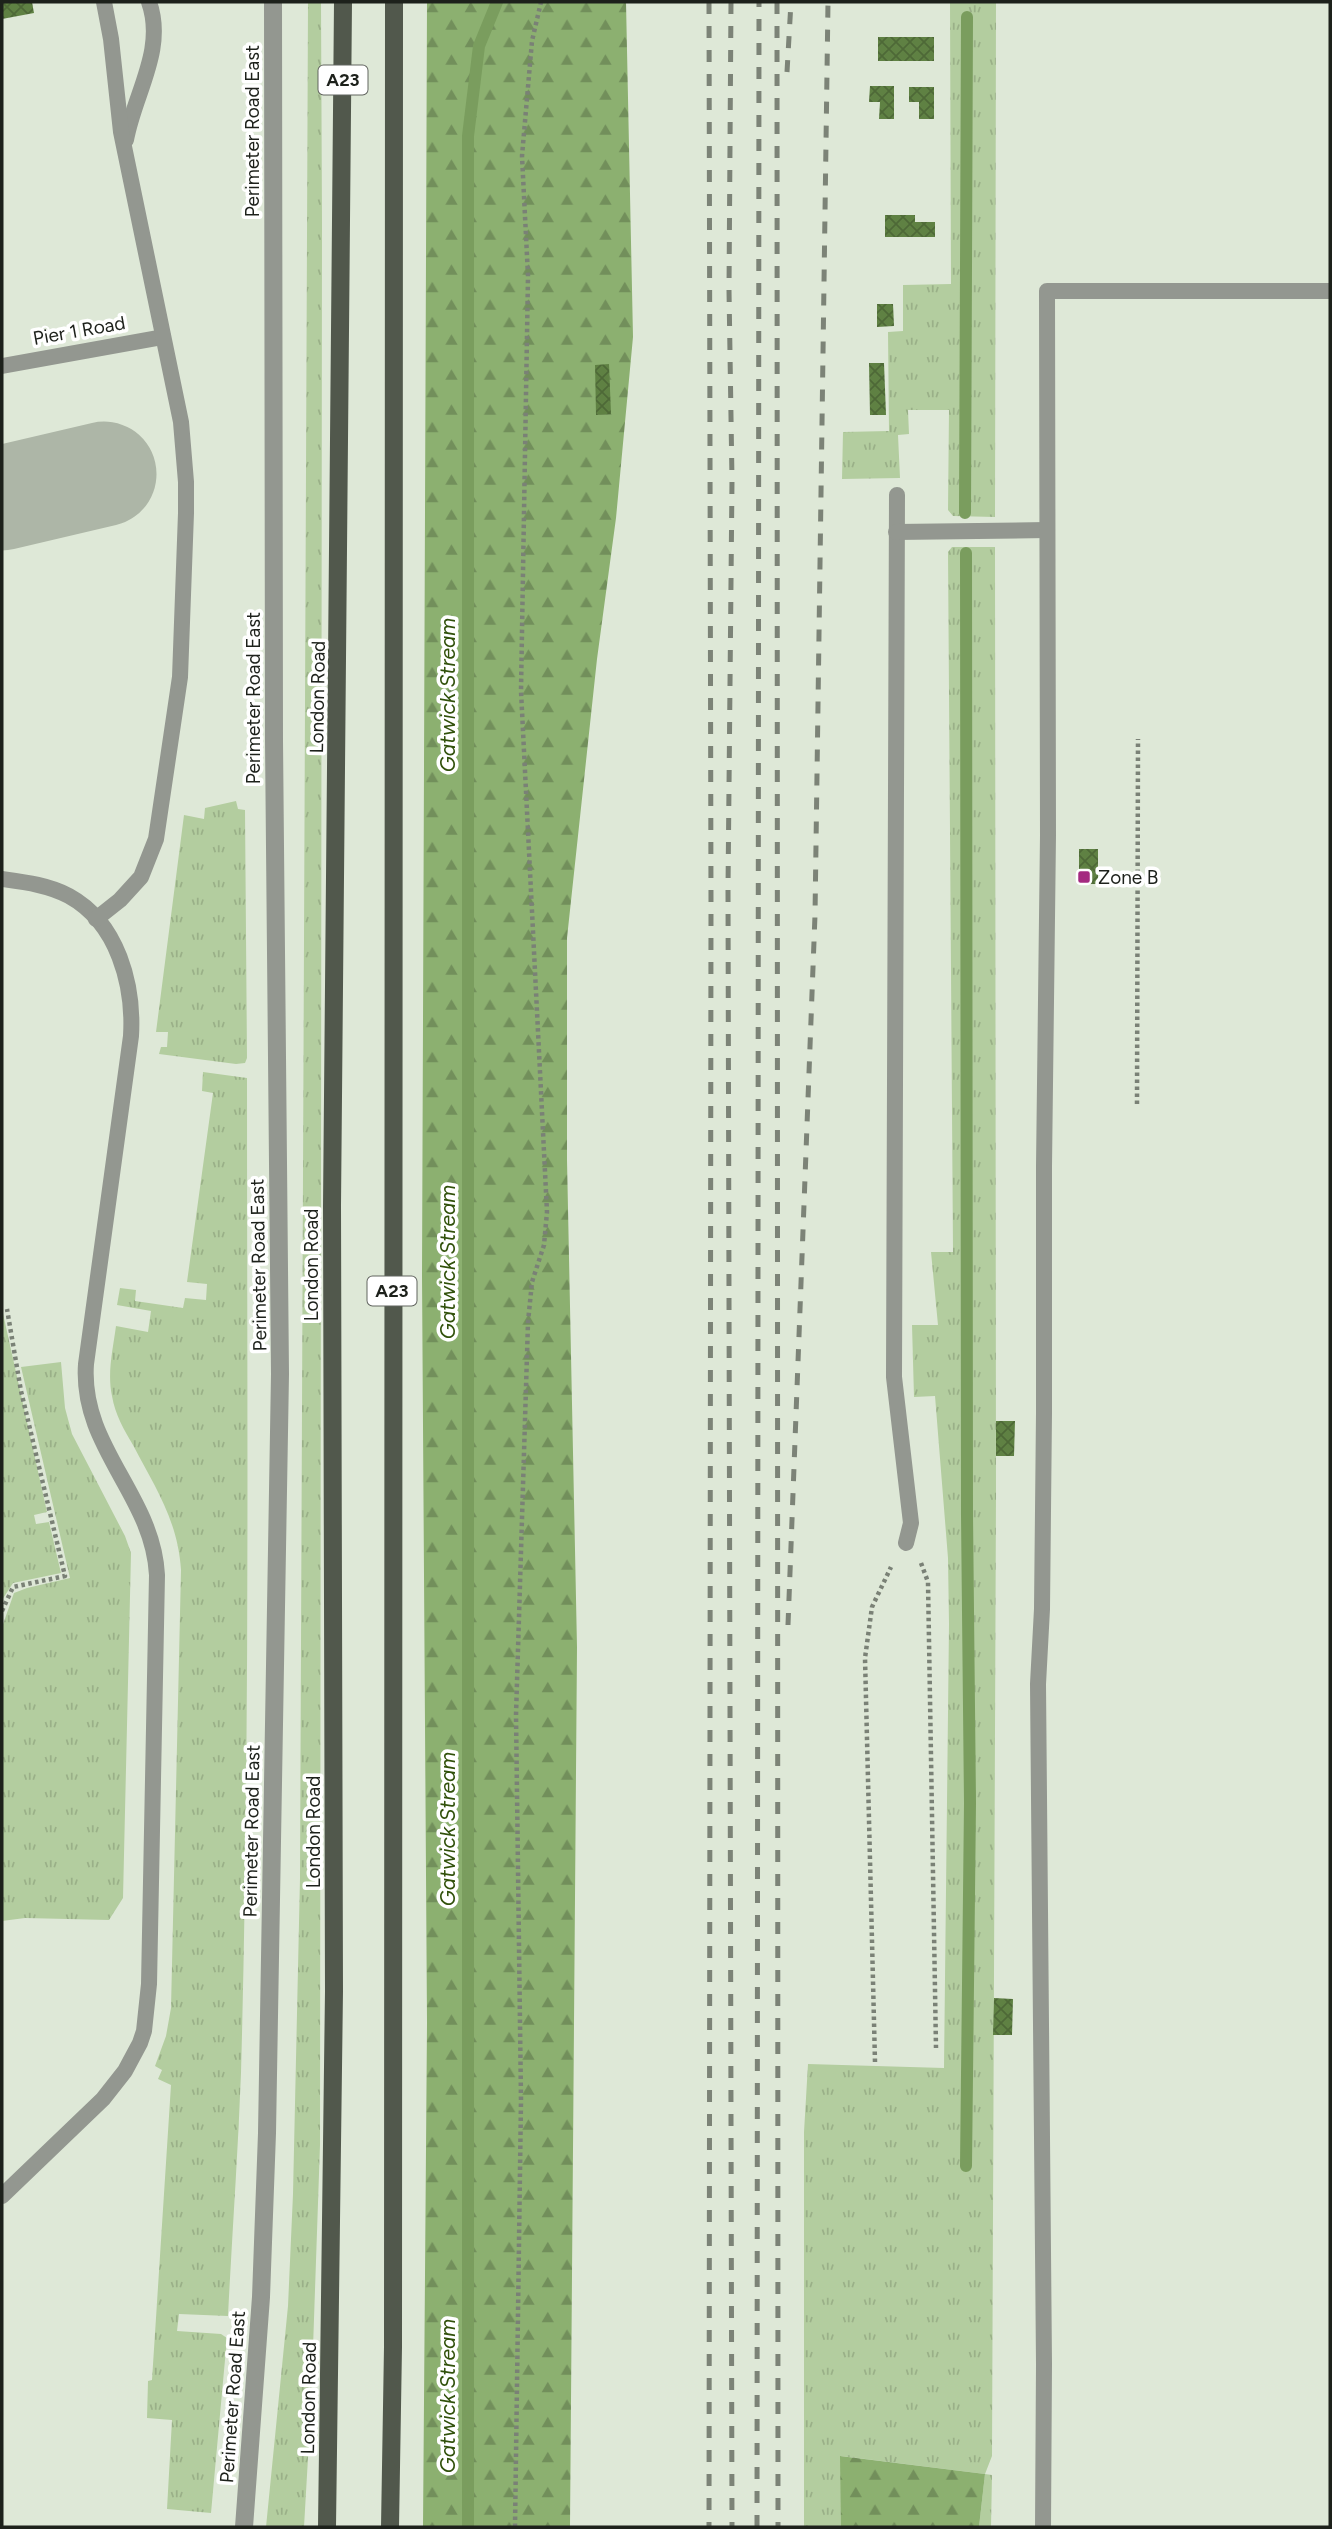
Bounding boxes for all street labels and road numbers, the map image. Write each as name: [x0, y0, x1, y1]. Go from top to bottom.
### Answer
street label: Perimeter Road East: [241, 45, 264, 217]
road number: A23: [318, 66, 368, 94]
street label: Pier 1 Road: [31, 311, 127, 350]
street label: Perimeter Road East: [242, 612, 265, 784]
street label: London Road: [305, 640, 330, 754]
street label: Perimeter Road East: [245, 1179, 272, 1351]
street label: London Road: [300, 1209, 323, 1321]
road number: A23: [368, 1276, 416, 1306]
street label: Perimeter Road East: [238, 1745, 265, 1917]
street label: London Road: [302, 1776, 325, 1888]
street label: Perimeter Road East: [215, 2310, 250, 2484]
street label: London Road: [296, 2341, 321, 2455]

